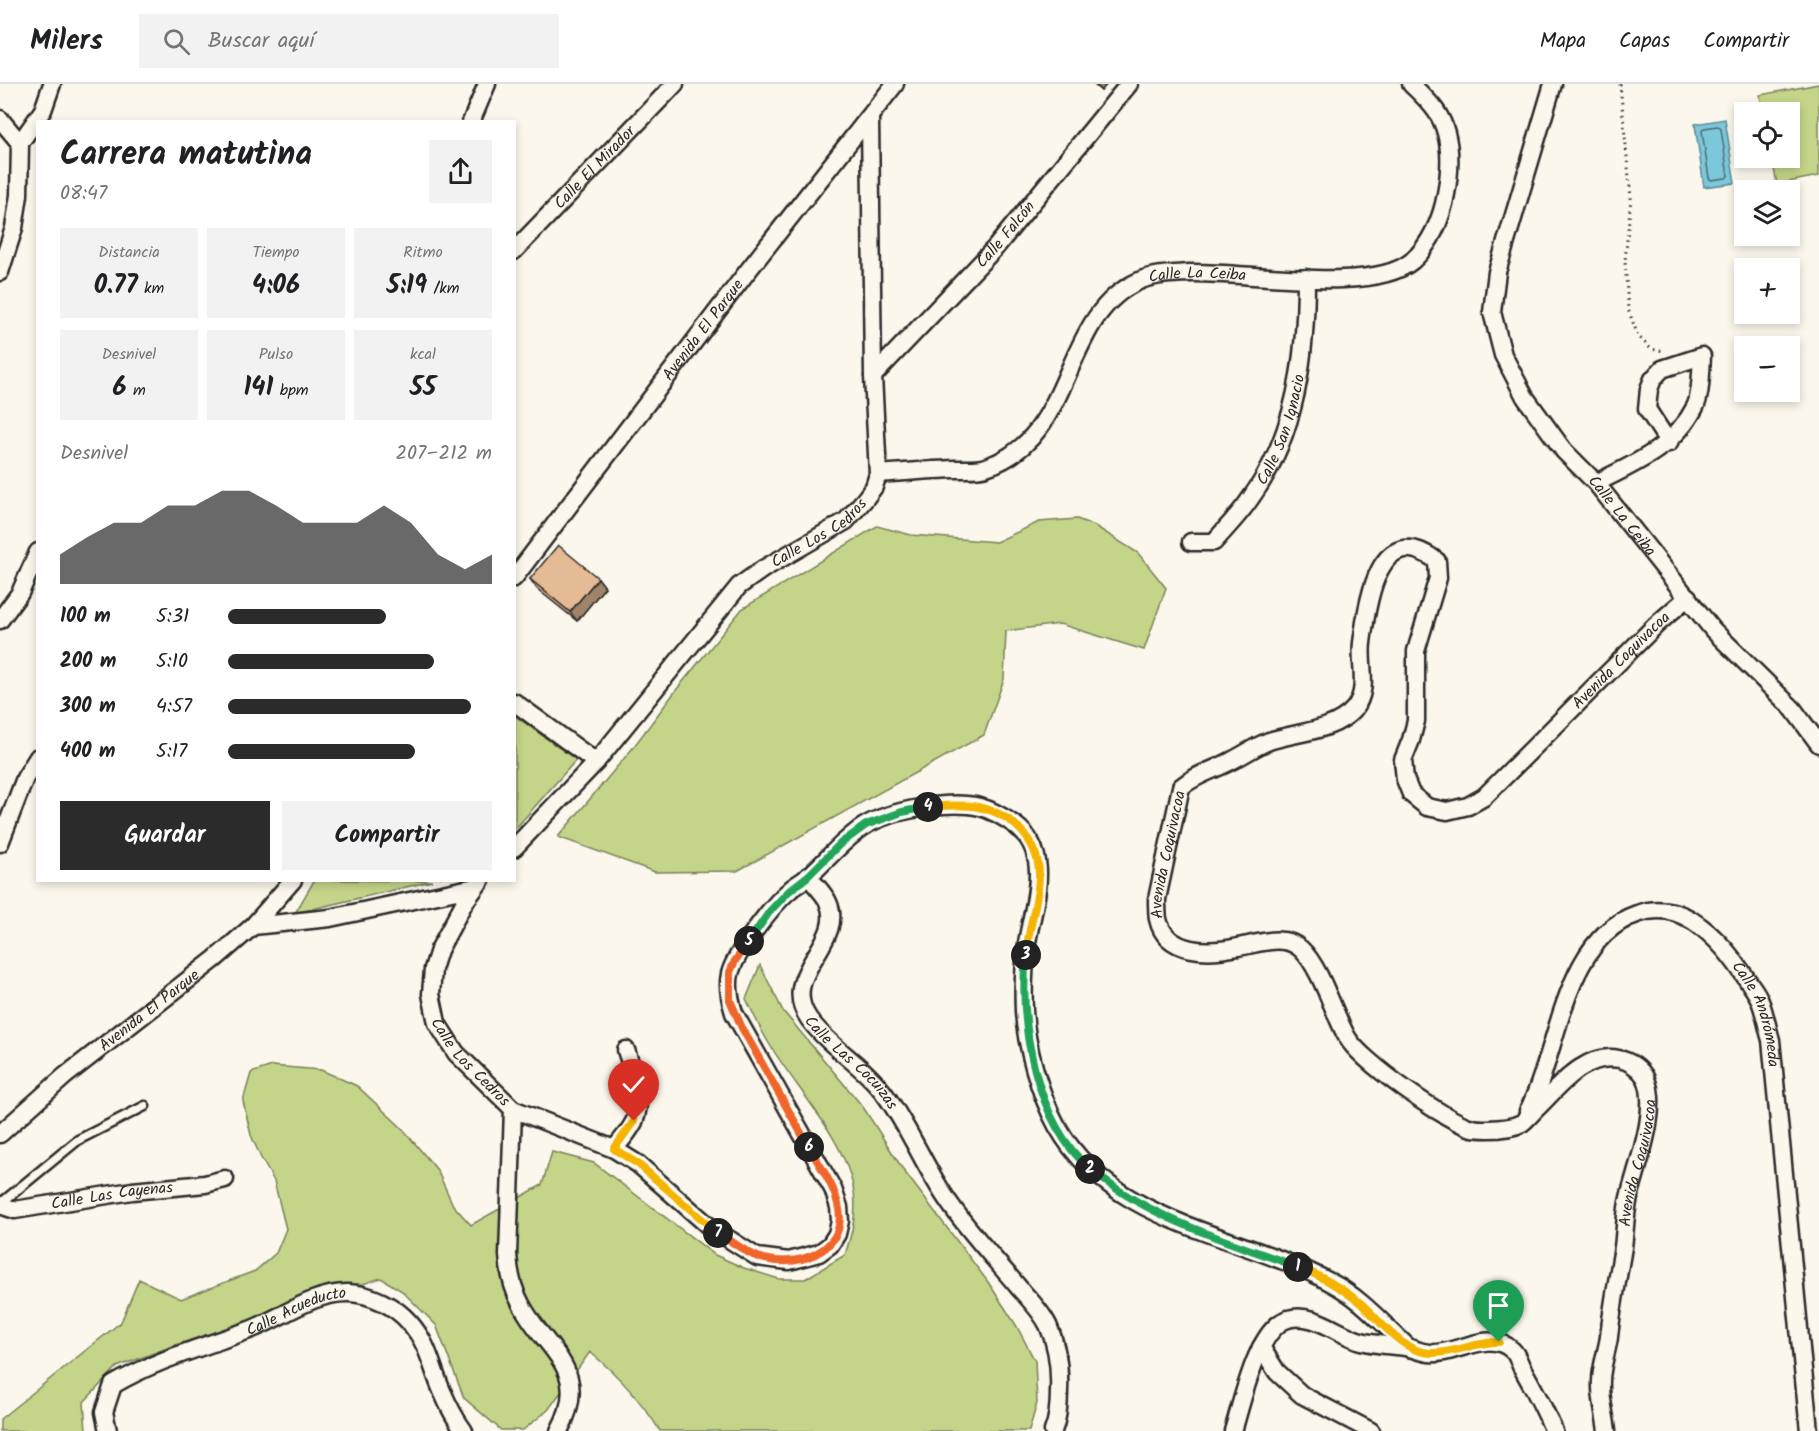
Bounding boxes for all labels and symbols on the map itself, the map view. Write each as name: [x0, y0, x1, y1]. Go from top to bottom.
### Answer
street label: Calle El Mirador: [548, 119, 642, 215]
street label: Calle Falcón: [970, 195, 1041, 274]
street label: Calle La Ceiba: [1146, 260, 1247, 290]
street label: Avenida El Parque: [656, 274, 750, 386]
street label: Calle San Ignacio: [1250, 372, 1312, 490]
street label: Calle La Ceiba: [1582, 469, 1662, 562]
street label: Calle Los Cedros: [766, 492, 873, 574]
street label: Avenida Coquivacoa: [1566, 605, 1676, 715]
street label: Avenida Coquivacoa: [1144, 788, 1192, 920]
pin: 4: [913, 792, 943, 822]
pin: 5: [734, 926, 764, 956]
pin: 3: [1011, 940, 1041, 970]
street label: Calle Andrómeda: [1725, 956, 1786, 1068]
street label: Avenida El Parque: [94, 963, 205, 1058]
street label: Calle Las Cocuizas: [798, 1010, 905, 1115]
street label: Calle Los Cedros: [424, 1013, 516, 1113]
pin: [608, 1059, 659, 1121]
street label: Avenida Coquivacoa: [1612, 1099, 1663, 1228]
pin: 6: [794, 1132, 824, 1162]
pin: 2: [1075, 1154, 1105, 1184]
street label: Calle Las Cayenas: [49, 1175, 174, 1216]
pin: 7: [703, 1218, 733, 1248]
pin: 1: [1283, 1252, 1313, 1282]
street label: Calle Acueducto: [243, 1280, 347, 1343]
pin: [1473, 1280, 1524, 1342]

